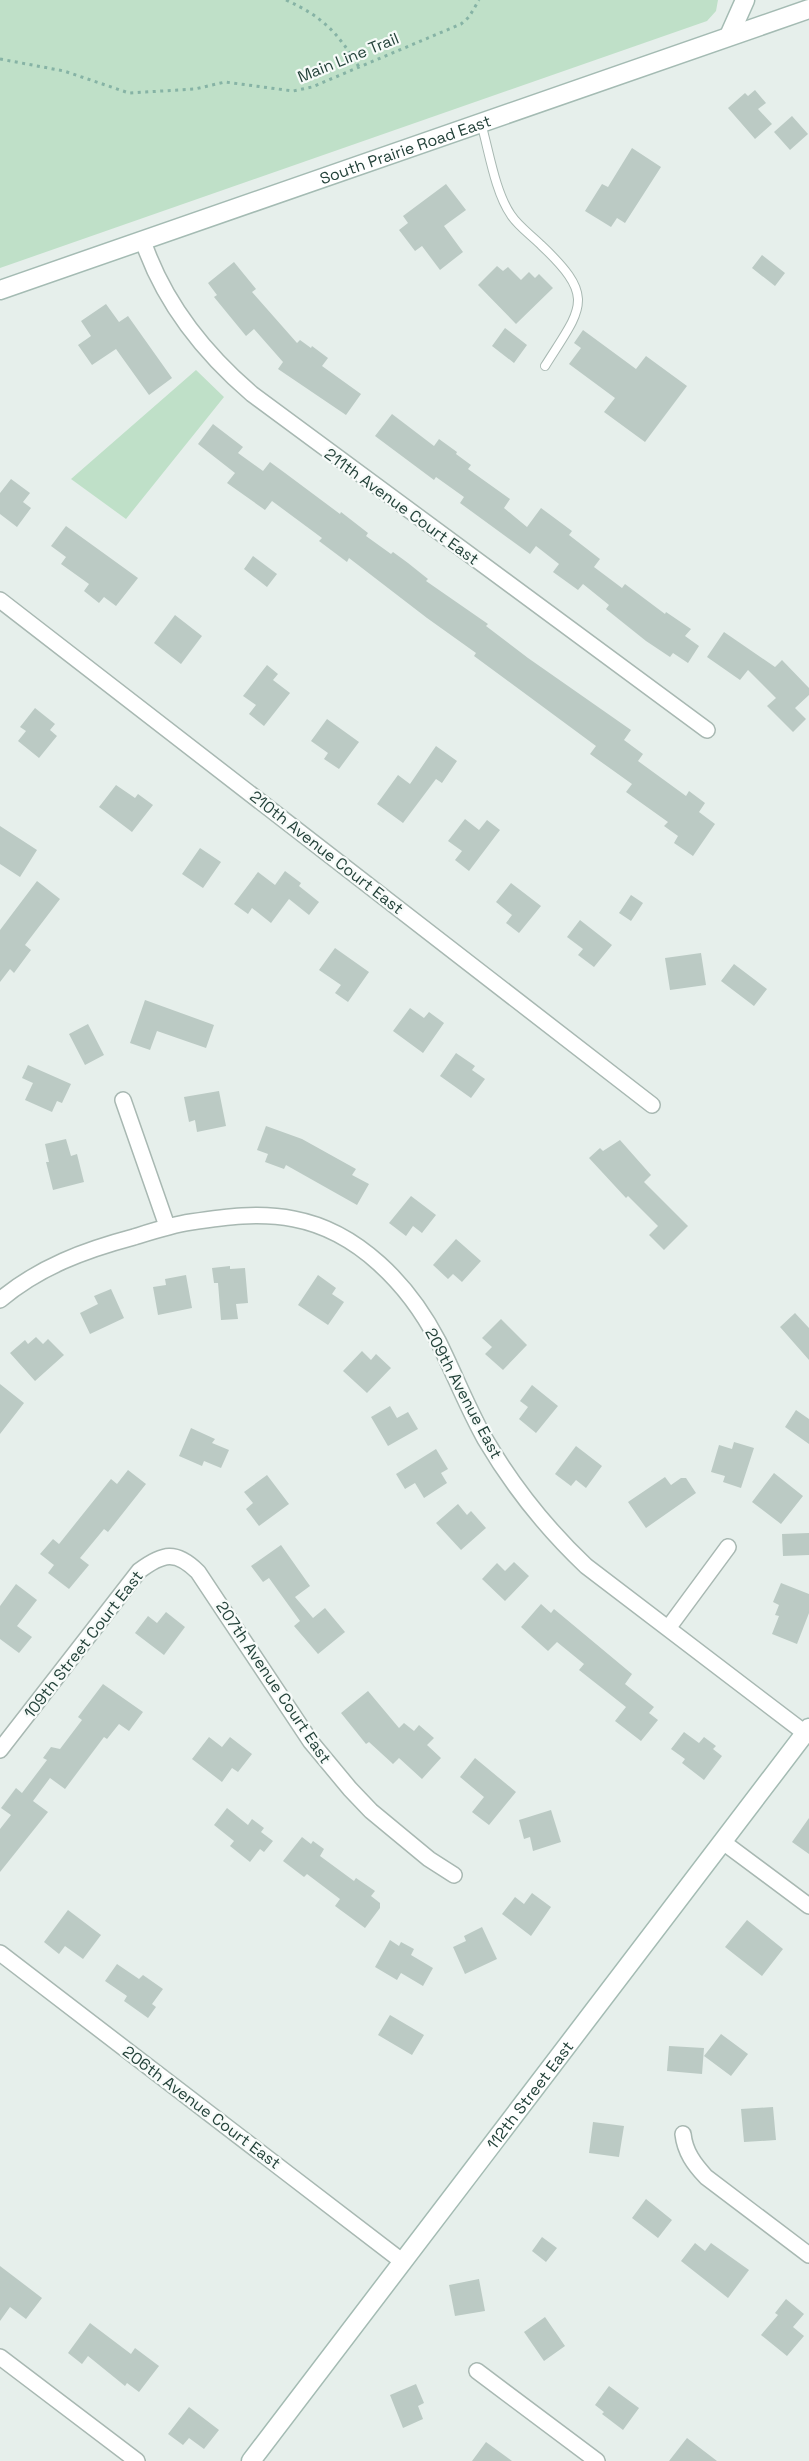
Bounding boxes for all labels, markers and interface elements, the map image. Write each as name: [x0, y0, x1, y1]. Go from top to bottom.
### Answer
street label: Main Line Trail: [294, 28, 402, 87]
street label: South Prairie Road East: [317, 110, 494, 189]
street label: 211th Avenue Court East: [320, 443, 483, 570]
street label: 210th Avenue Court East: [246, 786, 408, 919]
street label: 209th Avenue East: [420, 1324, 507, 1462]
street label: 109th Street Court East: [19, 1566, 148, 1723]
street label: 207th Avenue Court East: [211, 1597, 336, 1768]
street label: 112th Street East: [482, 2037, 578, 2154]
street label: 206th Avenue Court East: [118, 2041, 285, 2174]

